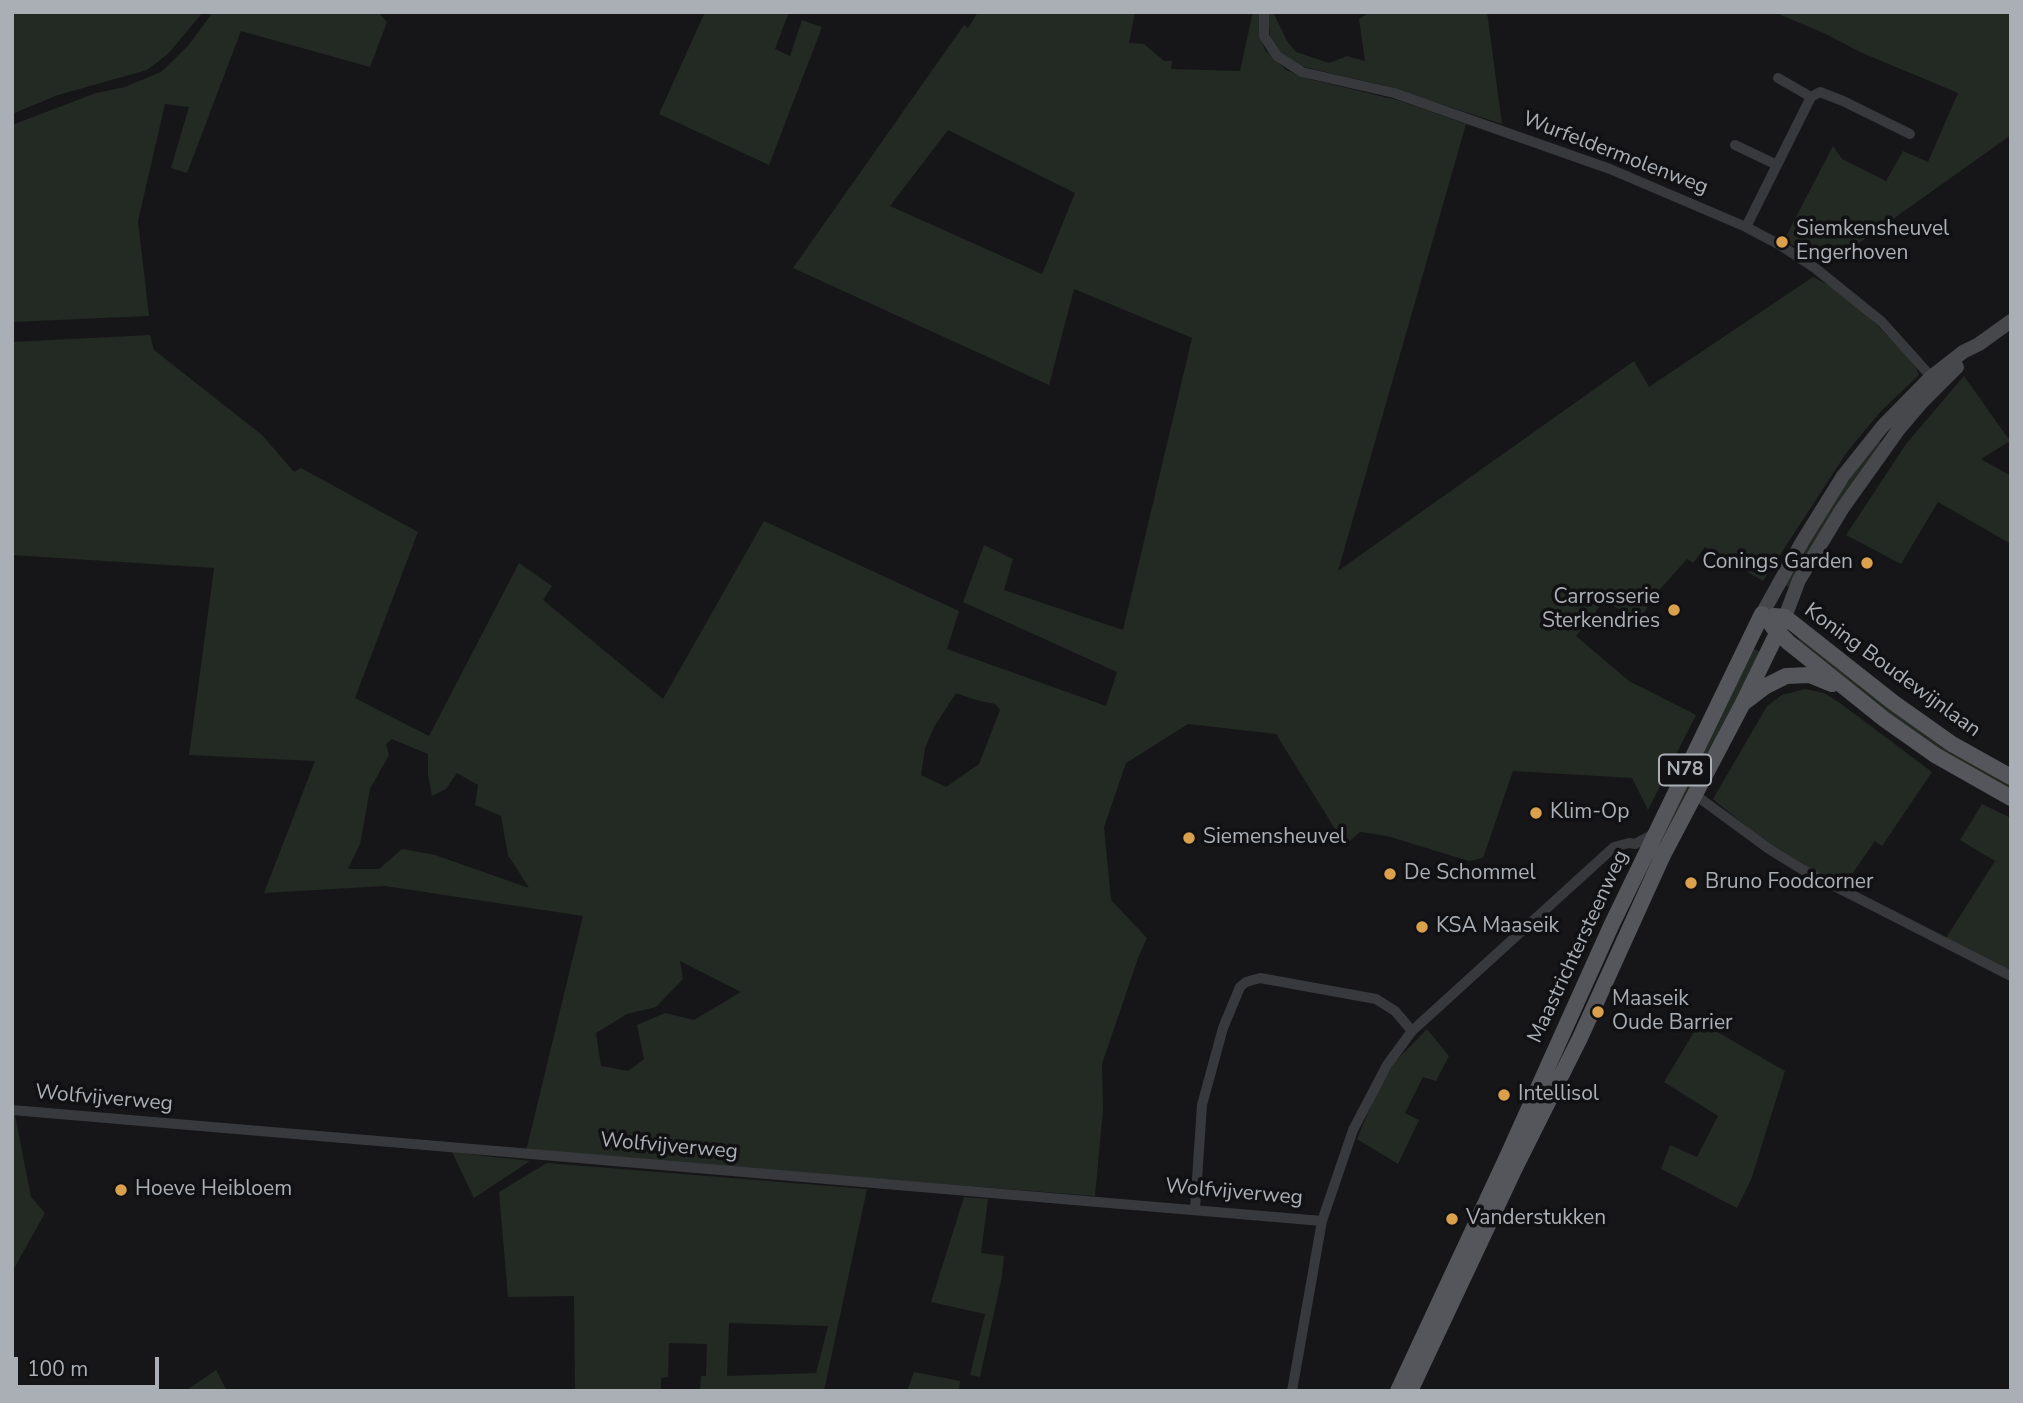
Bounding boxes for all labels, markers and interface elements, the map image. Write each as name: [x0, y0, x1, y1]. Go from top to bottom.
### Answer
street label: Wurfeldermolenweg: [1519, 107, 1711, 201]
place label: Siemkensheuvel Engerhoven: [1796, 217, 1949, 267]
marker: Siemkensheuvel Engerhoven: [1774, 234, 1790, 250]
place label: Conings Garden: [1702, 550, 1853, 576]
marker: Conings Garden: [1859, 555, 1875, 571]
place label: Carrosserie Sterkendries: [1542, 585, 1660, 635]
street label: Koning Boudewijnlaan: [1799, 599, 1985, 743]
marker: Carrosserie Sterkendries: [1666, 602, 1682, 618]
road number: N78: [1659, 754, 1711, 786]
place label: Klim-Op: [1550, 800, 1629, 826]
marker: Klim-Op: [1528, 805, 1544, 821]
place label: Siemensheuvel: [1203, 825, 1346, 851]
marker: Siemensheuvel: [1181, 830, 1197, 846]
street label: Maastrichtersteenweg: [1523, 847, 1635, 1047]
place label: De Schommel: [1404, 861, 1536, 887]
marker: De Schommel: [1382, 866, 1398, 882]
place label: Bruno Foodcorner: [1705, 870, 1874, 896]
marker: Bruno Foodcorner: [1683, 875, 1699, 891]
place label: KSA Maaseik: [1436, 914, 1559, 940]
marker: KSA Maaseik: [1414, 919, 1430, 935]
place label: Maaseik Oude Barrier: [1612, 987, 1733, 1037]
marker: Maaseik Oude Barrier: [1590, 1004, 1606, 1020]
street label: Wolfvijverweg: [34, 1080, 174, 1118]
place label: Intellisol: [1518, 1082, 1599, 1108]
marker: Intellisol: [1496, 1087, 1512, 1103]
street label: Wolfvijverweg: [599, 1128, 739, 1166]
street label: Wolfvijverweg: [1164, 1174, 1304, 1212]
place label: Hoeve Heibloem: [135, 1177, 292, 1203]
marker: Hoeve Heibloem: [113, 1182, 129, 1198]
place label: Vanderstukken: [1466, 1206, 1606, 1232]
marker: Vanderstukken: [1444, 1211, 1460, 1227]
scale bar: [18, 1344, 163, 1388]
text: 100 m: [27, 1355, 88, 1383]

